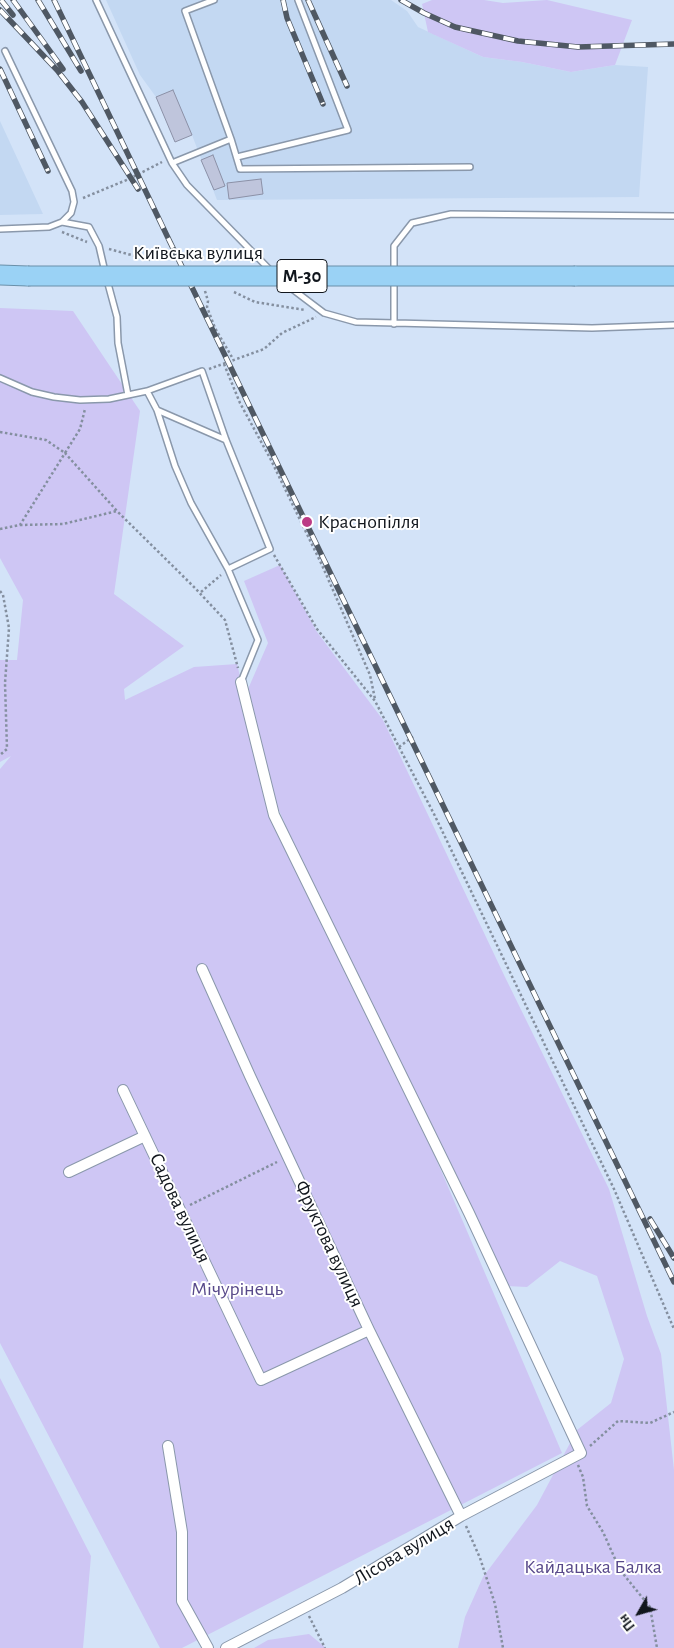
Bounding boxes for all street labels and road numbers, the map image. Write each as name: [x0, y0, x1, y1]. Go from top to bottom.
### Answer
street label: Київська вулиця: [133, 241, 263, 265]
road number: М-30: [277, 260, 327, 292]
street label: Садова вулиця: [144, 1149, 216, 1267]
street label: Фруктова вулиця: [289, 1177, 369, 1311]
street label: Лісова вулиця: [350, 1512, 458, 1590]

